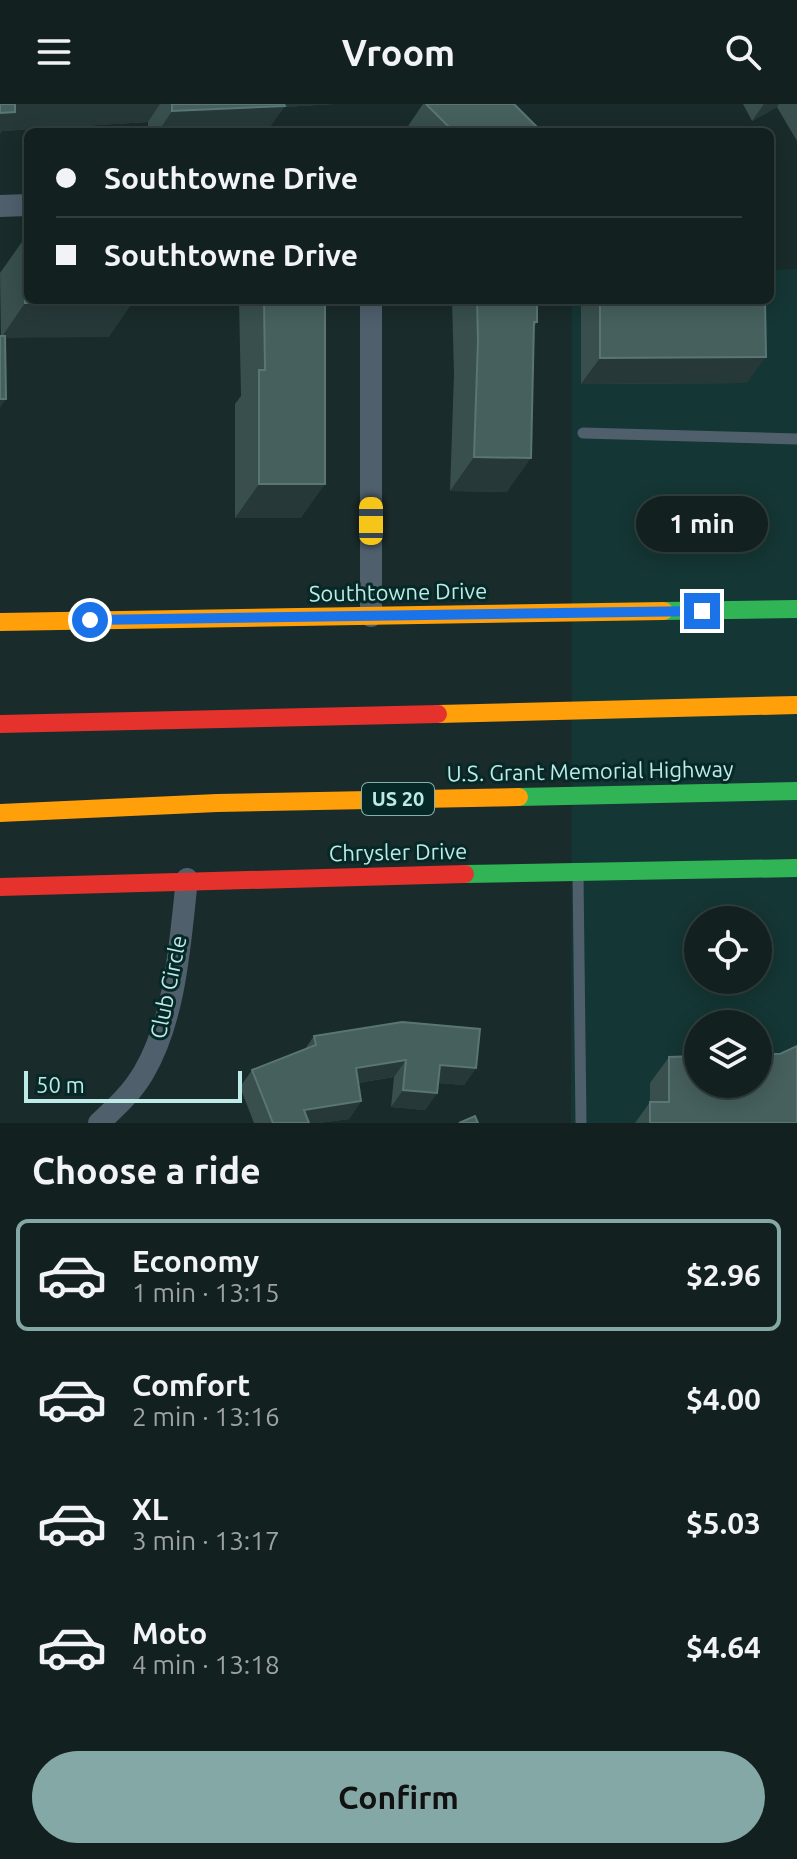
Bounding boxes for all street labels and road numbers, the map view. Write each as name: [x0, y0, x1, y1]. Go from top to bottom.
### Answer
street label: Southtowne Drive: [309, 577, 487, 606]
street label: U.S. Grant Memorial Highway: [446, 755, 734, 786]
road number: US 20: [362, 783, 434, 815]
street label: Chrysler Drive: [329, 838, 467, 865]
street label: Club Circle: [144, 933, 191, 1041]

